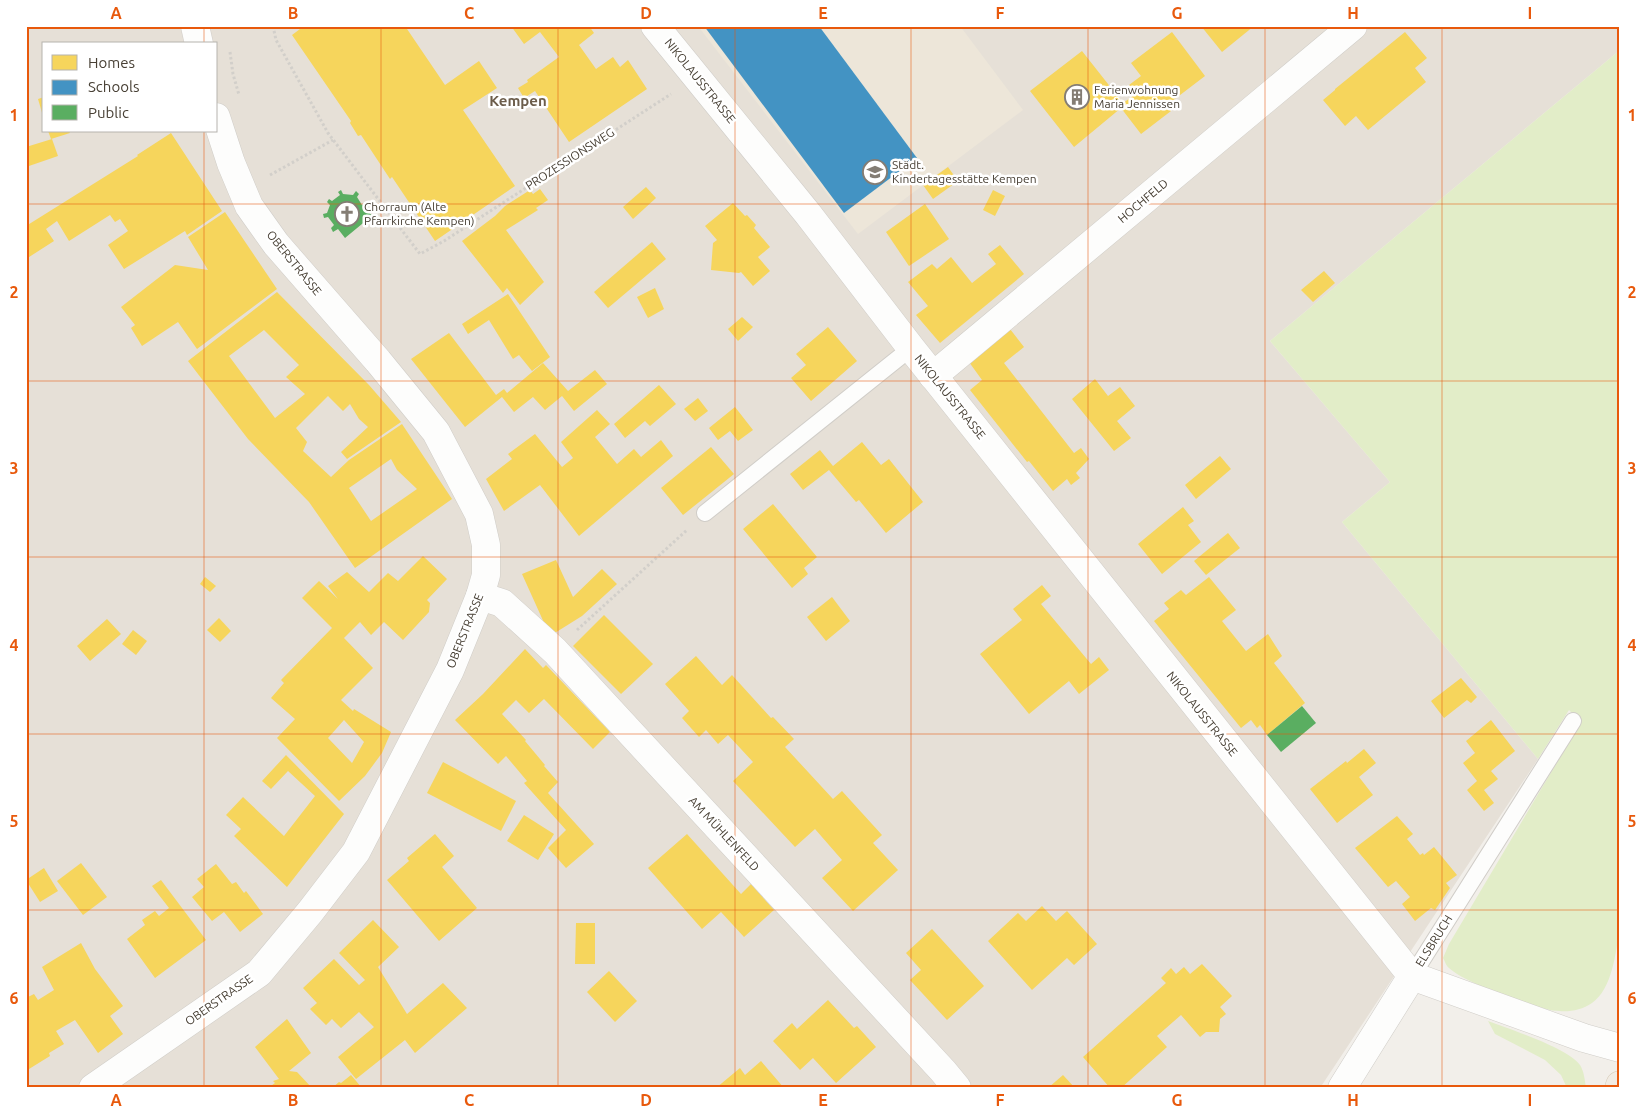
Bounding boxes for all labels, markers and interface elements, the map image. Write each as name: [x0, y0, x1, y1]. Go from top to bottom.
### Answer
text: A: [110, 4, 122, 22]
text: B: [288, 4, 298, 22]
text: C: [464, 4, 474, 22]
text: D: [640, 4, 652, 22]
text: E: [818, 4, 828, 22]
text: F: [996, 4, 1005, 22]
text: G: [1171, 4, 1183, 22]
text: H: [1347, 4, 1359, 22]
text: I: [1528, 4, 1532, 22]
street label: NIKOLAUSSTRASSE: [662, 36, 739, 126]
legend: [42, 42, 218, 132]
text: Homes: [88, 54, 135, 71]
text: Schools: [88, 78, 139, 95]
place label: Ferienwohnung Maria Jennissen: [1094, 83, 1180, 110]
building icon: Ferienwohnung Maria Jennissen: [1064, 84, 1090, 110]
district label: Kempen: [489, 92, 547, 109]
text: Public: [88, 104, 129, 121]
text: 1: [9, 106, 19, 124]
text: 1: [1627, 106, 1637, 124]
street label: PROZESSIONSWEG: [523, 125, 616, 192]
place label: Städt. Kindertagesstätte Kempen: [892, 158, 1037, 185]
school or university icon: Städt. Kindertagesstätte Kempen: [862, 159, 888, 185]
street label: HOCHFELD: [1115, 176, 1170, 225]
place label: Chorraum (Alte Pfarrkirche Kempen): [364, 200, 475, 228]
church icon: Chorraum (Alte Pfarrkirche Kempen): [334, 201, 360, 227]
street label: OBERSTRASSE: [264, 228, 325, 298]
text: 2: [9, 283, 19, 301]
text: 2: [1627, 283, 1637, 301]
street label: NIKOLAUSSTRASSE: [912, 352, 989, 442]
text: 3: [9, 459, 19, 477]
text: 3: [1627, 459, 1637, 477]
street label: OBERSTRASSE: [444, 591, 485, 670]
text: 4: [9, 636, 19, 654]
text: 4: [1627, 636, 1637, 654]
street label: NIKOLAUSSTRASSE: [1164, 669, 1241, 759]
street label: AM MÜHLENFELD: [687, 794, 762, 874]
text: 5: [9, 812, 19, 830]
text: 5: [1627, 812, 1637, 830]
street label: ELSBRUCH: [1413, 913, 1455, 969]
street label: OBERSTRASSE: [183, 971, 255, 1028]
text: 6: [9, 989, 19, 1007]
text: 6: [1627, 989, 1637, 1007]
text: A: [110, 1091, 122, 1109]
text: B: [288, 1091, 298, 1109]
text: C: [464, 1091, 474, 1109]
text: D: [640, 1091, 652, 1109]
text: E: [818, 1091, 828, 1109]
text: F: [996, 1091, 1005, 1109]
text: G: [1171, 1091, 1183, 1109]
text: H: [1347, 1091, 1359, 1109]
text: I: [1528, 1091, 1532, 1109]

